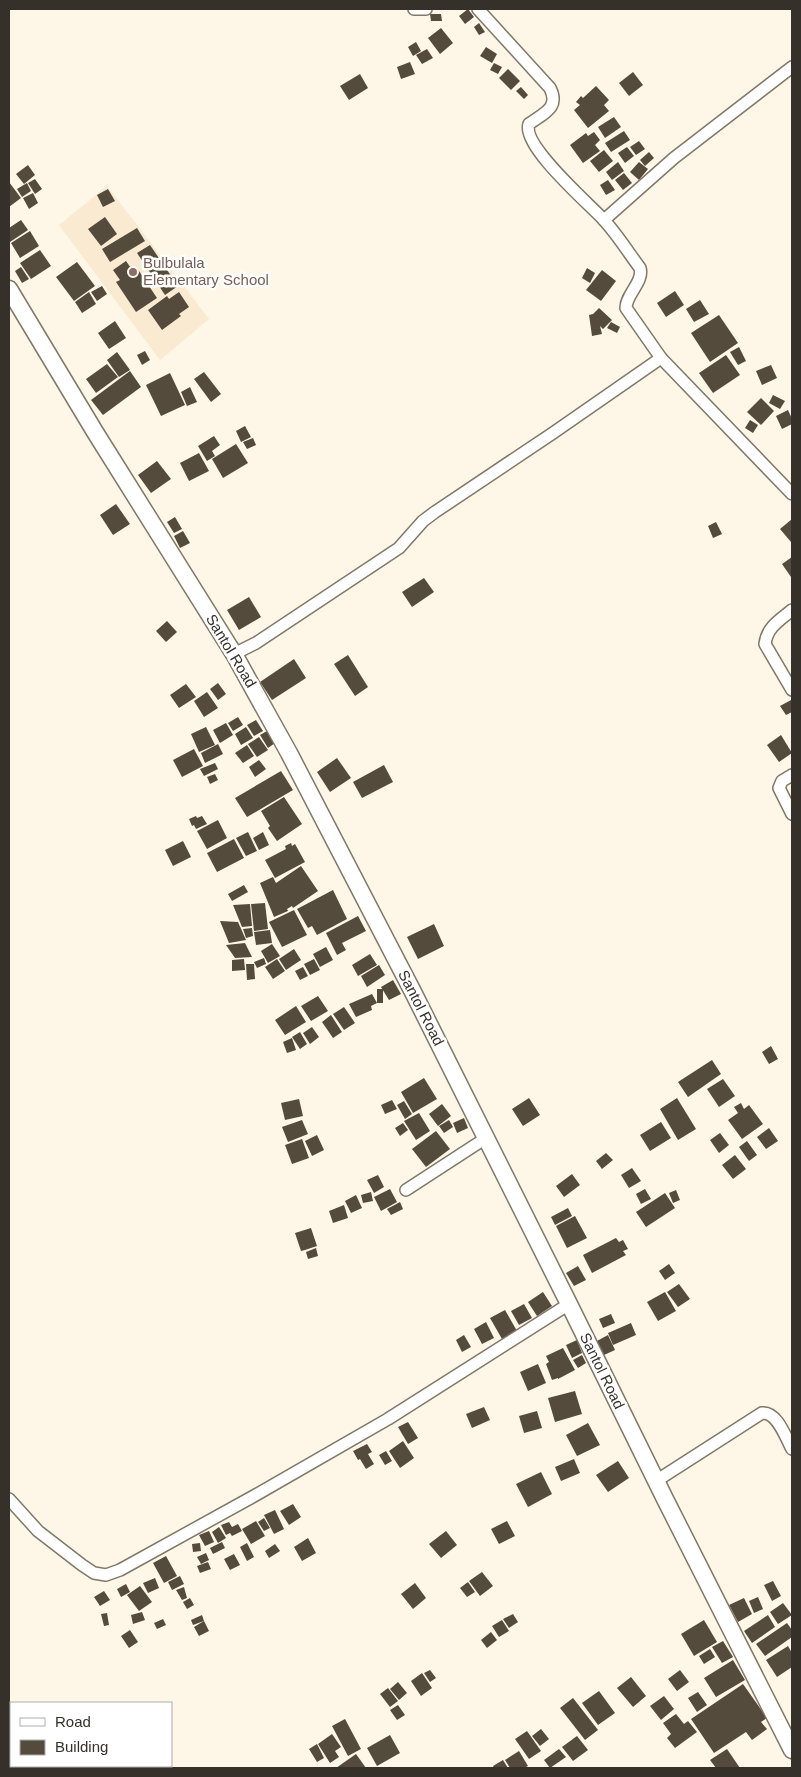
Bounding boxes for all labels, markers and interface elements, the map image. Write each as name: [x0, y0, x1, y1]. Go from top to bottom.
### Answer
place label: Bulbulala Elementary School: [143, 254, 269, 288]
marker: Bulbulala Elementary School: [127, 266, 139, 278]
street label: Santol Road: [203, 611, 260, 691]
street label: Santol Road: [395, 967, 448, 1048]
street label: Santol Road: [577, 1330, 628, 1412]
legend: [10, 1702, 172, 1767]
text: Road: [55, 1713, 91, 1730]
text: Building: [55, 1738, 108, 1755]

